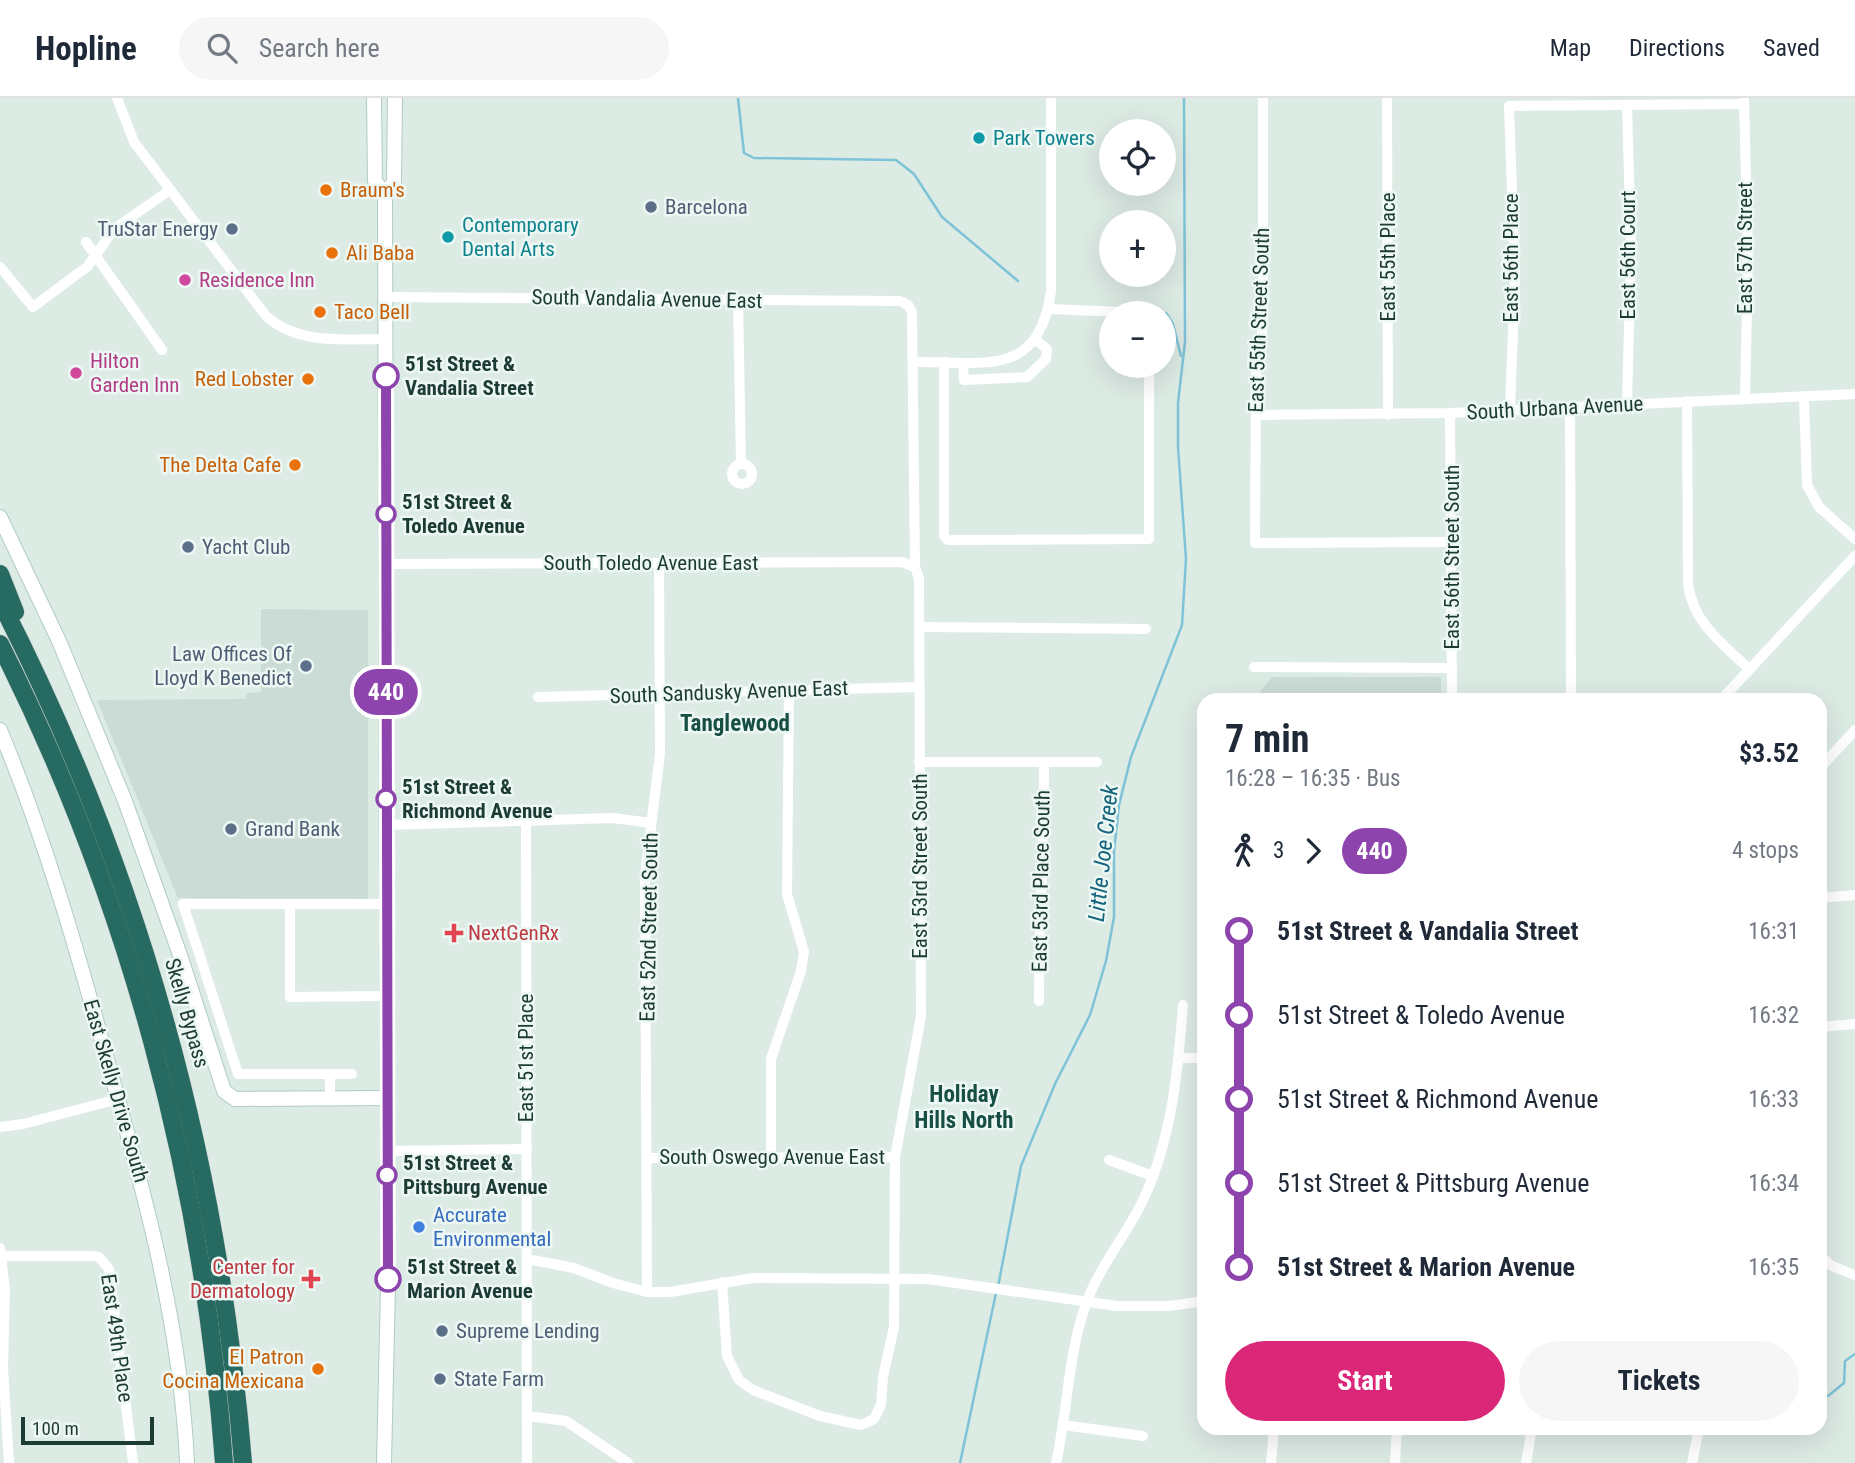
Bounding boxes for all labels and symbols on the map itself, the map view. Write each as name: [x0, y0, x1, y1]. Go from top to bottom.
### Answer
place label: Park Towers: [993, 126, 1095, 150]
marker: Park Towers: [971, 130, 987, 146]
place label: Braum's: [340, 178, 405, 202]
marker: Braum's: [318, 182, 334, 198]
street label: East 57th Street: [1733, 182, 1757, 314]
street label: East 56th Court: [1616, 191, 1640, 319]
street label: East 55th Place: [1376, 192, 1400, 322]
street label: East 56th Place: [1499, 193, 1523, 323]
place label: Barcelona: [665, 195, 748, 219]
marker: Barcelona: [643, 199, 659, 215]
place label: Contemporary Dental Arts: [462, 213, 579, 261]
place label: TruStar Energy: [97, 217, 218, 241]
marker: TruStar Energy: [224, 221, 240, 237]
street label: East 55th Street South: [1244, 227, 1274, 413]
marker: Contemporary Dental Arts: [440, 229, 456, 245]
place label: Ali Baba: [346, 241, 415, 265]
marker: Ali Baba: [324, 245, 340, 261]
place label: Residence Inn: [199, 268, 315, 292]
marker: Residence Inn: [177, 272, 193, 288]
street label: South Vandalia Avenue East: [531, 285, 763, 313]
place label: Taco Bell: [334, 300, 410, 324]
marker: Taco Bell: [312, 304, 328, 320]
place label: Hilton Garden Inn: [90, 349, 180, 397]
place label: 51st Street & Vandalia Street: [405, 352, 534, 400]
marker: 51st Street & Vandalia Street: [373, 363, 399, 389]
marker: Hilton Garden Inn: [68, 365, 84, 381]
place label: Red Lobster: [195, 367, 294, 391]
marker: Red Lobster: [300, 371, 316, 387]
street label: South Urbana Avenue: [1466, 391, 1644, 425]
place label: The Delta Cafe: [159, 453, 281, 477]
marker: The Delta Cafe: [287, 457, 303, 473]
street label: East 56th Street South: [1440, 465, 1464, 649]
place label: 51st Street & Toledo Avenue: [402, 490, 525, 538]
marker: 51st Street & Toledo Avenue: [376, 504, 396, 524]
place label: Yacht Club: [202, 535, 290, 559]
marker: Yacht Club: [180, 539, 196, 555]
street label: South Toledo Avenue East: [544, 551, 758, 575]
place label: Law Offices Of Lloyd K Benedict: [154, 642, 292, 690]
marker: Law Offices Of Lloyd K Benedict: [298, 658, 314, 674]
line badge: 440: [346, 669, 426, 715]
street label: South Sandusky Avenue East: [609, 676, 849, 708]
district label: Tanglewood: [680, 710, 790, 737]
street label: East 53rd Street South: [908, 773, 932, 959]
place label: 51st Street & Richmond Avenue: [402, 775, 553, 823]
water label: Little Joe Creek: [1083, 782, 1124, 923]
marker: 51st Street & Richmond Avenue: [376, 789, 396, 809]
street label: East 53rd Place South: [1027, 790, 1055, 972]
place label: Grand Bank: [245, 817, 341, 841]
marker: Grand Bank: [223, 821, 239, 837]
street label: East 52nd Street South: [635, 832, 663, 1022]
place label: NextGenRx: [468, 921, 559, 945]
marker: NextGenRx: [446, 925, 462, 941]
street label: Skelly Bypass: [160, 955, 214, 1071]
street label: East 51st Place: [514, 994, 538, 1122]
street label: East Skelly Drive South: [78, 997, 154, 1185]
district label: Holiday Hills North: [914, 1081, 1014, 1134]
street label: South Oswego Avenue East: [659, 1145, 885, 1169]
place label: 51st Street & Pittsburg Avenue: [403, 1151, 548, 1199]
marker: 51st Street & Pittsburg Avenue: [377, 1165, 397, 1185]
place label: Accurate Environmental: [433, 1203, 551, 1251]
marker: Accurate Environmental: [411, 1219, 427, 1235]
place label: Center for Dermatology: [190, 1255, 295, 1303]
place label: 51st Street & Marion Avenue: [407, 1255, 533, 1303]
marker: 51st Street & Marion Avenue: [375, 1266, 401, 1292]
marker: Center for Dermatology: [301, 1269, 321, 1289]
street label: East 49th Place: [96, 1272, 138, 1404]
place label: Supreme Lending: [456, 1319, 600, 1343]
marker: Supreme Lending: [434, 1323, 450, 1339]
place label: El Patron Cocina Mexicana: [162, 1345, 304, 1393]
marker: El Patron Cocina Mexicana: [310, 1361, 326, 1377]
place label: State Farm: [454, 1367, 544, 1391]
marker: State Farm: [432, 1371, 448, 1387]
scale bar: [21, 1414, 154, 1446]

